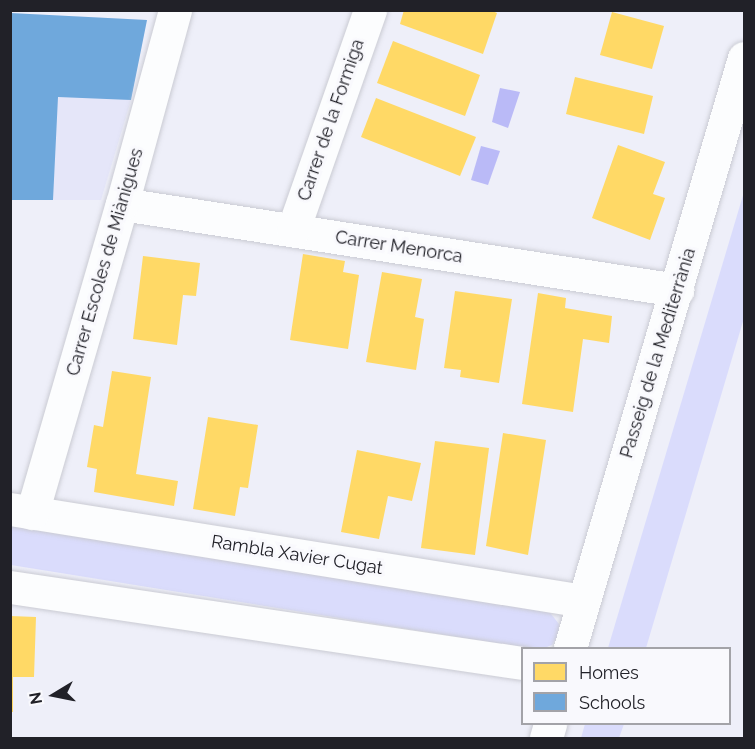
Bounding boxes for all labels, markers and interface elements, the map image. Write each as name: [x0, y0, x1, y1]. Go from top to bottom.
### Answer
street label: Carrer de la Formiga: [293, 36, 369, 204]
street label: Carrer Escoles de Miànigues: [62, 145, 148, 379]
street label: Carrer Menorca: [334, 226, 464, 268]
street label: Passeig de la Mediterrània: [616, 245, 700, 461]
street label: Rambla Xavier Cugat: [209, 531, 385, 579]
legend: [521, 647, 731, 725]
text: Homes: [579, 662, 639, 683]
north arrow: [24, 665, 84, 725]
text: N: [25, 691, 46, 706]
text: Schools: [579, 692, 645, 713]

